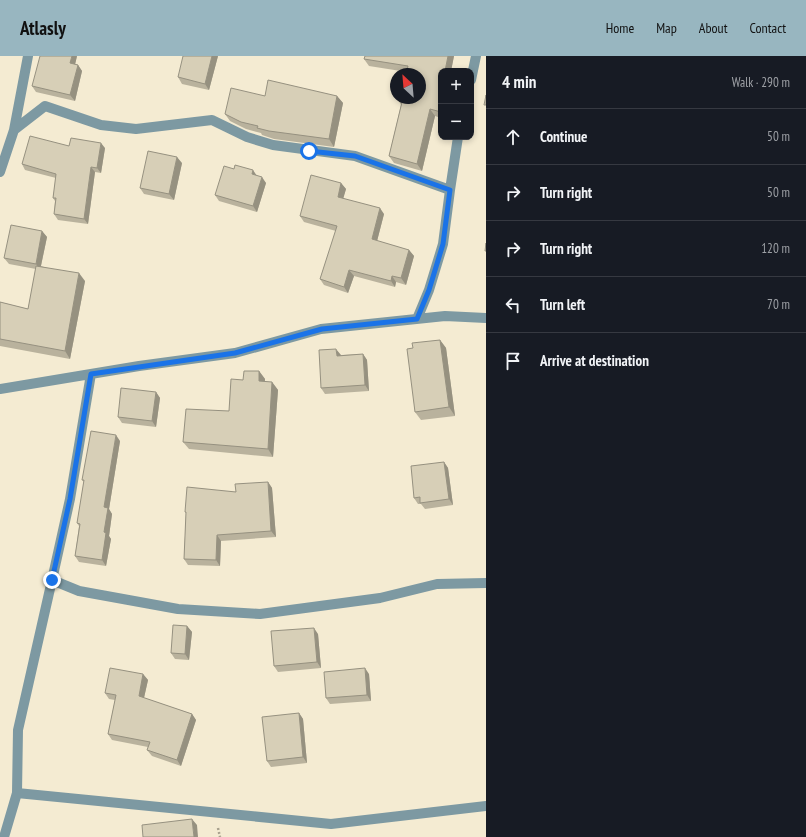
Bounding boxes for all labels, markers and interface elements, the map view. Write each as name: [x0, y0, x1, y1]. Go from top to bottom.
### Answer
text: Atlasly: [20, 16, 66, 40]
text: Home: [606, 19, 634, 37]
text: Map: [656, 19, 677, 37]
text: About: [699, 19, 728, 37]
text: Contact: [750, 19, 786, 37]
north arrow: [390, 68, 426, 104]
map controls: [438, 68, 474, 140]
button: +: [438, 68, 474, 104]
text: 4 min: [502, 71, 536, 93]
text: Walk · 290 m: [732, 74, 790, 91]
button: −: [438, 104, 474, 140]
icon: ahead: [502, 126, 524, 148]
text: Continue: [540, 127, 587, 146]
text: 50 m: [767, 128, 790, 145]
route start: [300, 142, 318, 160]
icon: right: [502, 182, 524, 204]
text: Turn right: [540, 183, 592, 202]
text: 50 m: [767, 184, 790, 201]
icon: right: [502, 238, 524, 260]
text: Turn right: [540, 239, 592, 258]
text: 120 m: [761, 240, 790, 257]
icon: left: [502, 294, 524, 316]
text: Turn left: [540, 295, 585, 314]
text: 70 m: [767, 296, 790, 313]
icon: arrive: [502, 350, 524, 372]
text: Arrive at destination: [540, 351, 649, 370]
route end: [43, 571, 61, 589]

